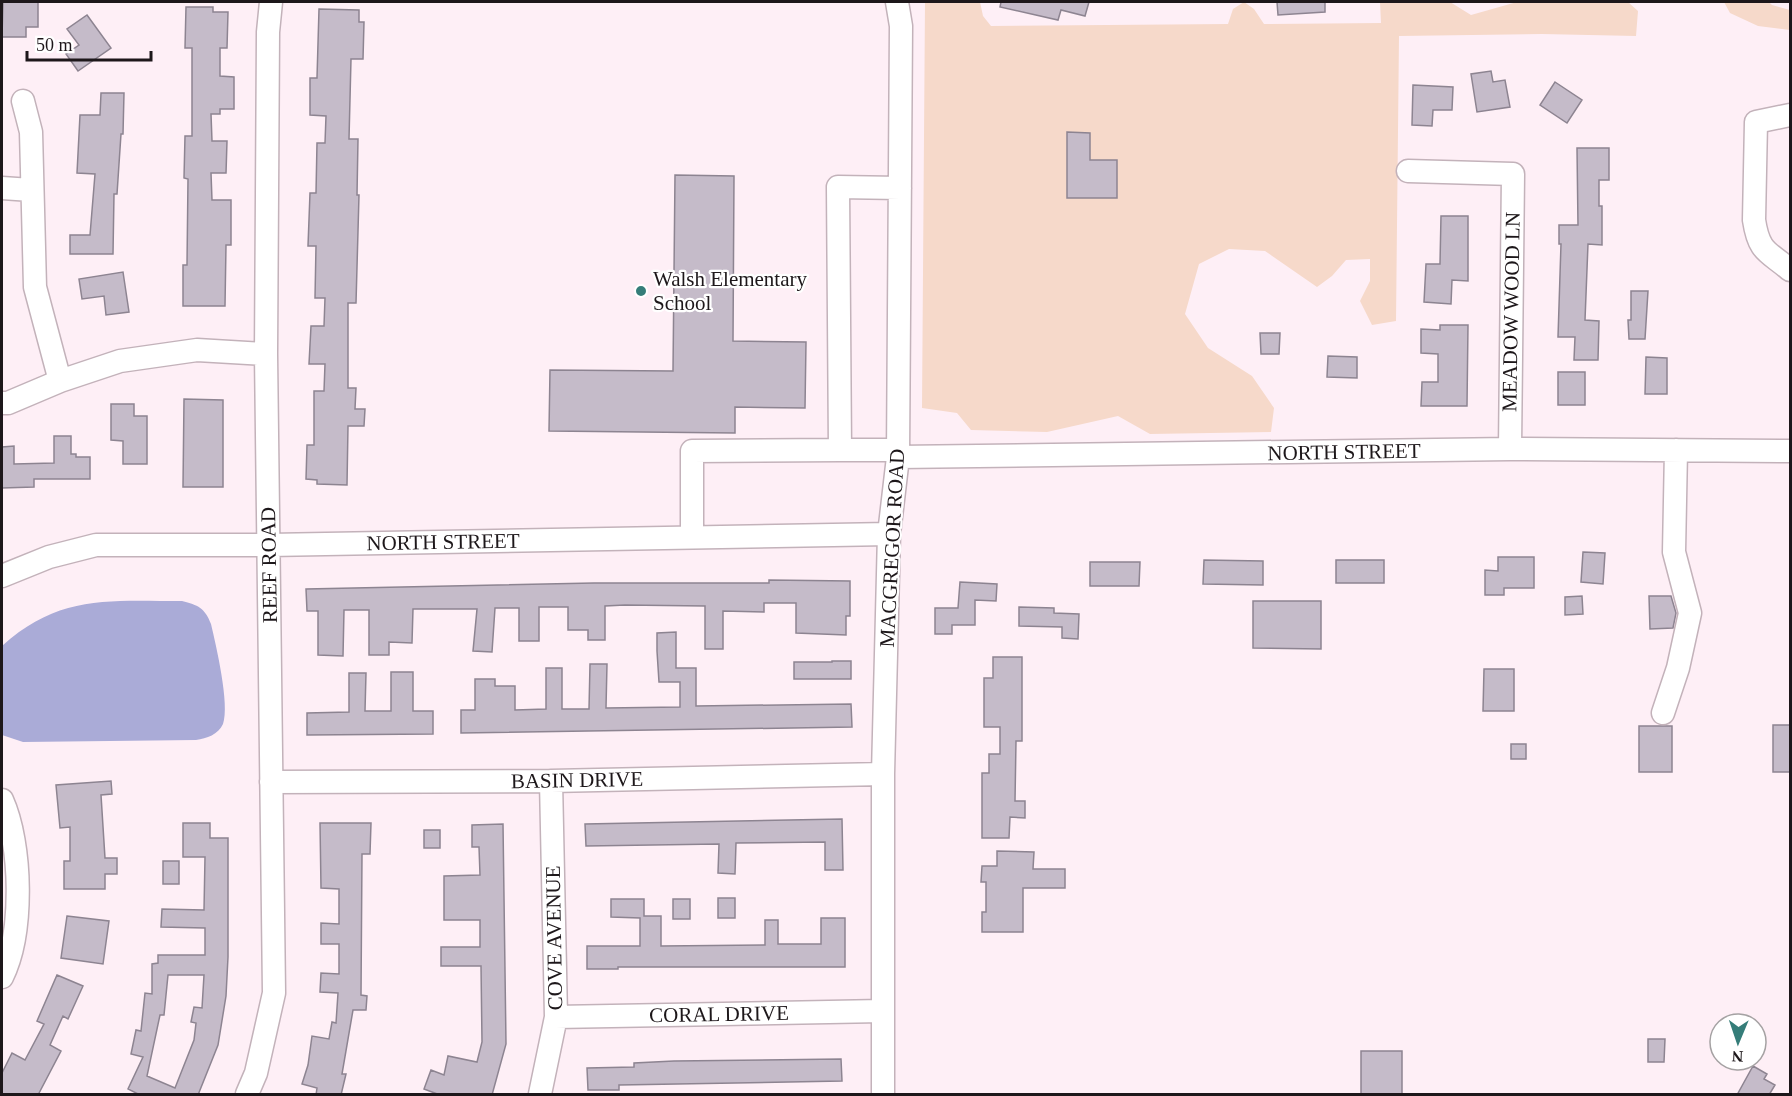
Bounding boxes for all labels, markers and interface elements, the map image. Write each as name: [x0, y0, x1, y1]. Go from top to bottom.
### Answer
scale bar: [27, 24, 152, 62]
text: 50 m: [36, 35, 73, 55]
street label: MEADOW WOOD LN: [1497, 212, 1525, 412]
place label: Walsh Elementary School: [653, 267, 808, 315]
marker: Walsh Elementary School: [634, 284, 648, 298]
street label: NORTH STREET: [1267, 439, 1421, 465]
street label: MACGREGOR ROAD: [875, 448, 909, 648]
street label: REEF ROAD: [256, 507, 282, 623]
street label: NORTH STREET: [366, 529, 520, 555]
street label: BASIN DRIVE: [511, 767, 643, 793]
street label: COVE AVENUE: [541, 865, 567, 1011]
street label: CORAL DRIVE: [649, 1001, 789, 1027]
north arrow: [1708, 1012, 1768, 1072]
text: N: [1731, 1048, 1744, 1065]

